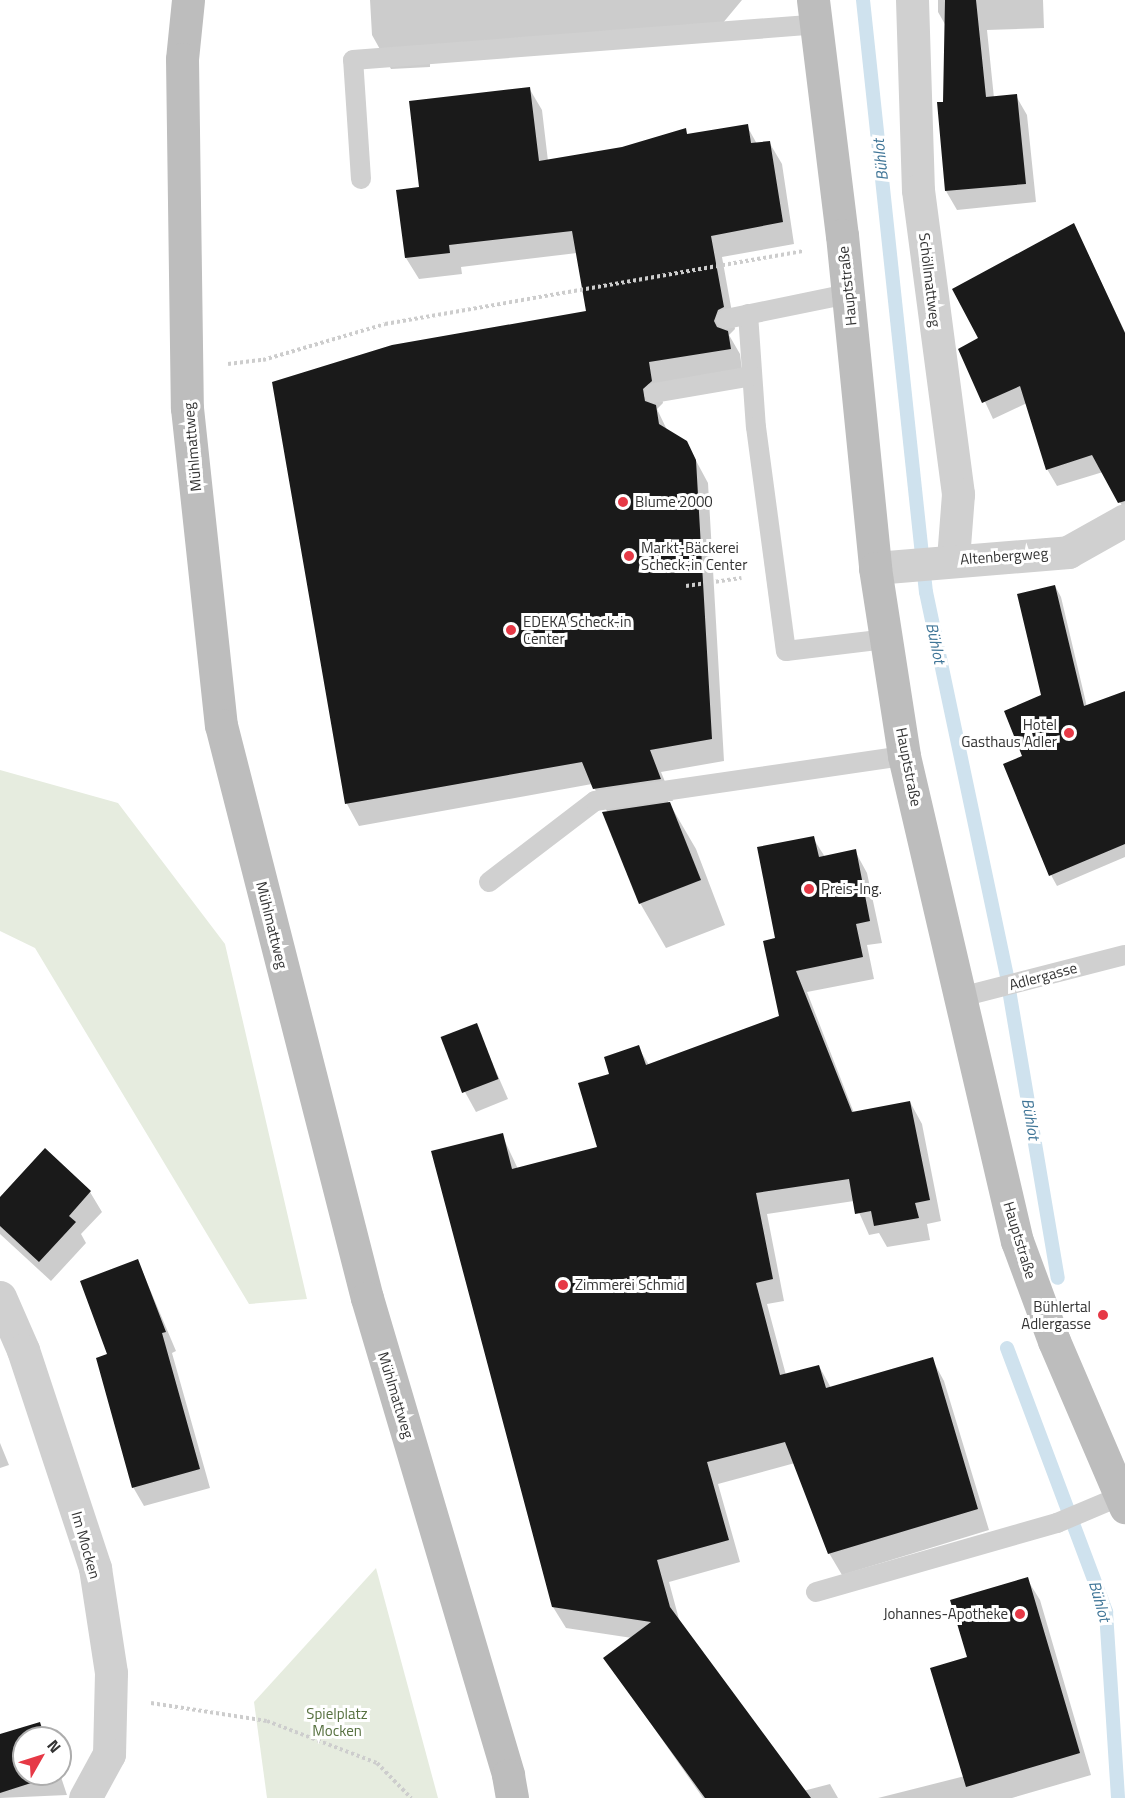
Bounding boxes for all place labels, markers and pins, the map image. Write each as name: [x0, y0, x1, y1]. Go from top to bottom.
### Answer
place label: Blume 2000: [635, 493, 713, 511]
marker: Blume 2000: [616, 495, 630, 509]
place label: Markt-Bäckerei Scheck-in Center: [641, 538, 747, 573]
marker: Markt-Bäckerei Scheck-in Center: [622, 549, 636, 563]
place label: EDEKA Scheck-in Center: [523, 612, 631, 647]
marker: EDEKA Scheck-in Center: [504, 623, 518, 637]
place label: Hotel Gasthaus Adler: [961, 715, 1057, 750]
marker: Hotel Gasthaus Adler: [1062, 726, 1076, 740]
place label: Preis-Ing.: [821, 880, 882, 898]
marker: Preis-Ing.: [802, 882, 816, 896]
place label: Zimmerei Schmid: [575, 1276, 685, 1294]
marker: Zimmerei Schmid: [556, 1278, 570, 1292]
place label: Bühlertal Adlergasse: [1021, 1297, 1091, 1332]
marker: Bühlertal Adlergasse: [1096, 1308, 1110, 1322]
place label: Johannes-Apotheke: [883, 1605, 1008, 1623]
marker: Johannes-Apotheke: [1013, 1607, 1027, 1621]

